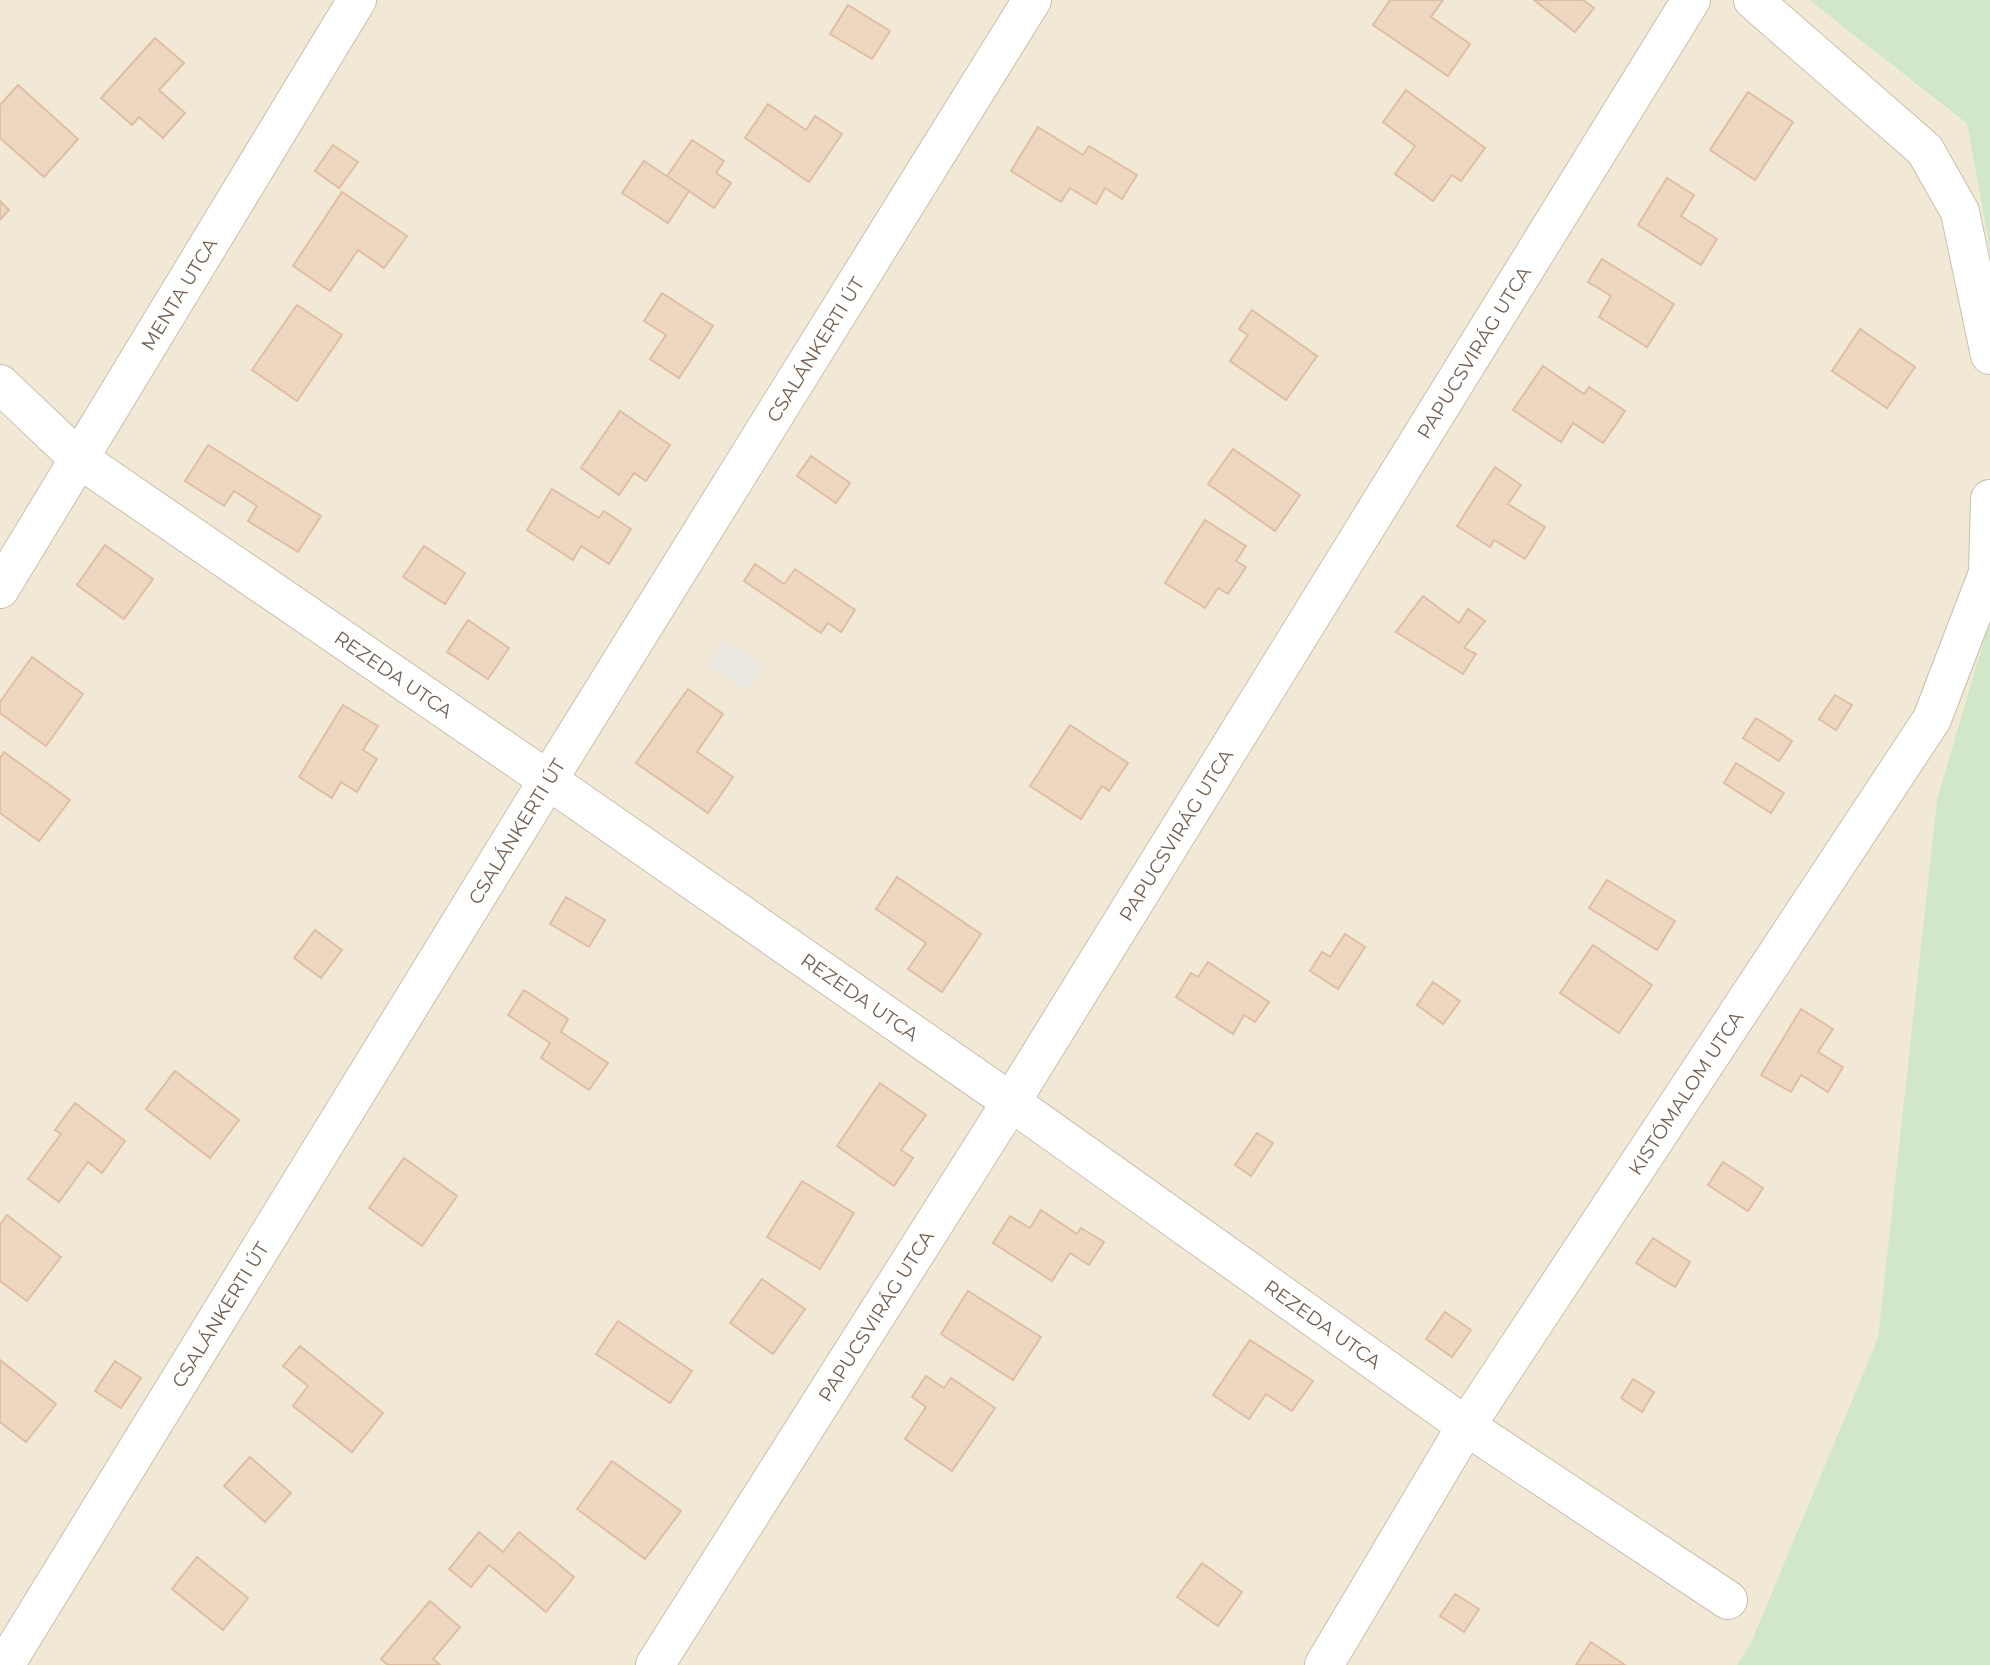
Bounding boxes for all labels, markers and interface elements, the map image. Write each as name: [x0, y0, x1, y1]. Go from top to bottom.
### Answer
street label: MENTA UTCA: [136, 233, 222, 354]
street label: PAPUCSVIRÁG UTCA: [1412, 262, 1536, 443]
street label: CSALÁNKERTI ÚT: [762, 273, 869, 426]
street label: REZEDA UTCA: [330, 626, 457, 723]
street label: PAPUCSVIRÁG UTCA: [1114, 744, 1238, 925]
street label: CSALÁNKERTI ÚT: [463, 754, 570, 908]
street label: REZEDA UTCA: [797, 948, 923, 1046]
street label: KISTÓMALOM UTCA: [1623, 1006, 1748, 1179]
street label: PAPUCSVIRÁG UTCA: [813, 1226, 939, 1406]
street label: CSALÁNKERTI ÚT: [167, 1238, 273, 1392]
street label: REZEDA UTCA: [1260, 1275, 1386, 1374]

